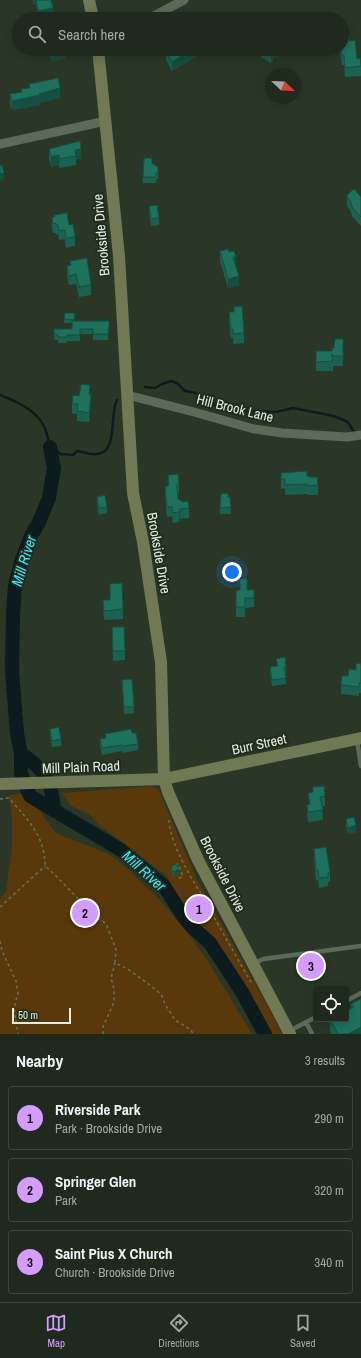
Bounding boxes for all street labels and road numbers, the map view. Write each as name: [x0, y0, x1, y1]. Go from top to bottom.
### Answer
street label: Brookside Drive: [88, 193, 114, 277]
street label: Hill Brook Lane: [195, 390, 275, 426]
street label: Brookside Drive: [143, 511, 175, 595]
street label: Burr Street: [230, 729, 288, 759]
street label: Mill Plain Road: [42, 757, 120, 777]
street label: Brookside Drive: [196, 833, 250, 915]

